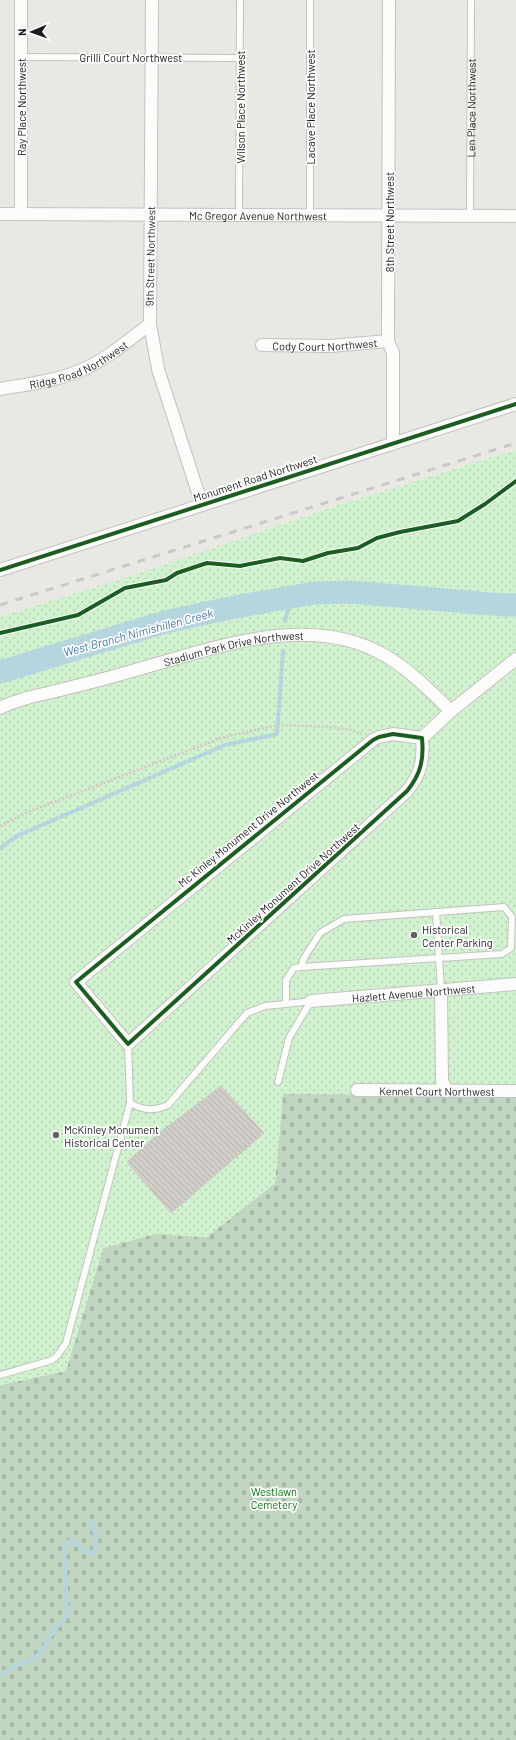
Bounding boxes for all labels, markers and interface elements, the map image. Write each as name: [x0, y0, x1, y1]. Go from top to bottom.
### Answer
north arrow: [12, 12, 52, 52]
text: N: [15, 28, 28, 36]
street label: Wilson Place Northwest: [234, 50, 247, 164]
street label: Lacave Place Northwest: [304, 50, 317, 164]
street label: Grilli Court Northwest: [80, 51, 182, 64]
street label: Ray Place Northwest: [15, 58, 28, 156]
street label: Len Place Northwest: [464, 58, 477, 158]
street label: 8th Street Northwest: [383, 172, 396, 272]
street label: 9th Street Northwest: [143, 206, 157, 306]
street label: Mc Gregor Avenue Northwest: [189, 208, 327, 222]
street label: Cody Court Northwest: [272, 335, 378, 353]
street label: Ridge Road Northwest: [28, 337, 130, 391]
street label: Monument Road Northwest: [191, 452, 319, 504]
water label: West Branch Nimishillen Creek: [62, 605, 215, 659]
street label: Stadium Park Drive Northwest: [162, 628, 304, 668]
street label: Mc Kinley Monument Drive Northwest: [175, 768, 321, 890]
street label: McKinley Monument Drive Northwest: [224, 820, 362, 946]
place label: Historical Center Parking: [422, 923, 493, 949]
marker: Historical Center Parking: [409, 930, 419, 940]
street label: Hazlett Avenue Northwest: [351, 981, 476, 1004]
street label: Kennet Court Northwest: [379, 1084, 495, 1097]
place label: McKinley Monument Historical Center: [64, 1123, 159, 1149]
marker: McKinley Monument Historical Center: [51, 1130, 61, 1140]
park label: Westlawn Cemetery: [251, 1485, 297, 1511]

